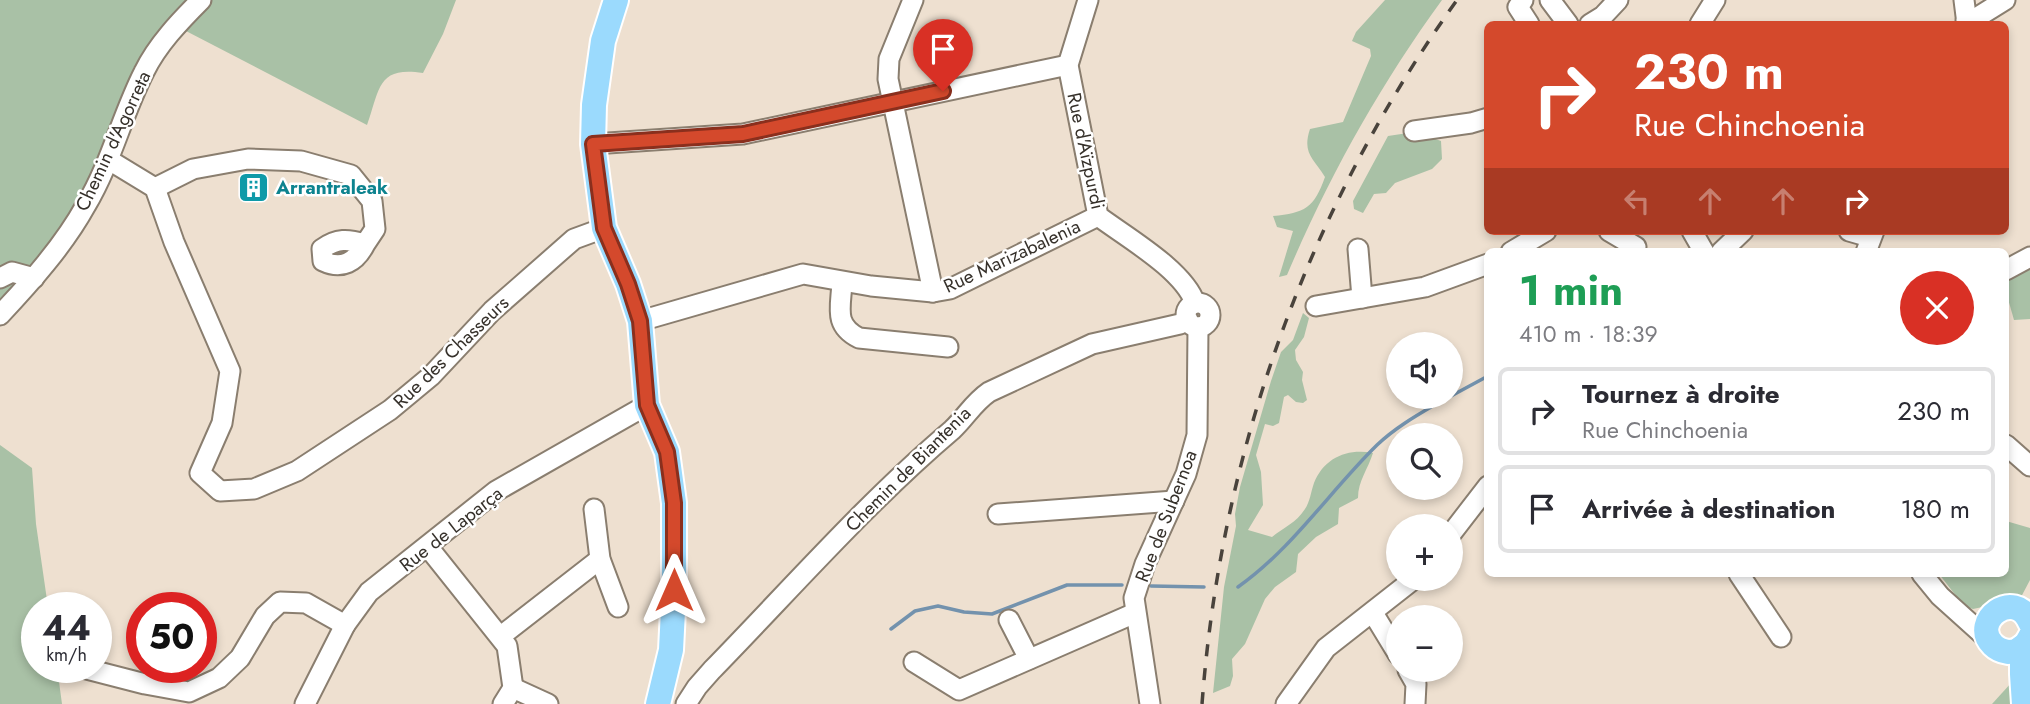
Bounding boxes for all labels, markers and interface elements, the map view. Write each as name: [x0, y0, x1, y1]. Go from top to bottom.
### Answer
pin: [913, 19, 973, 91]
icon: arrive: [924, 30, 962, 68]
text: 230 m: [1634, 37, 1784, 107]
icon: right: [1519, 49, 1610, 140]
street label: Chemin d'Agorreta: [69, 67, 157, 215]
street label: Rue d'Aïzpurdi: [1060, 90, 1112, 212]
text: Rue Chinchoenia: [1634, 102, 1865, 148]
building icon: Arrantraleak: [236, 170, 270, 204]
place label: Arrantraleak: [275, 174, 388, 201]
icon: left: [1618, 182, 1656, 220]
icon: ahead: [1691, 182, 1729, 220]
icon: ahead: [1764, 182, 1802, 220]
icon: right: [1837, 182, 1875, 220]
street label: Rue Marizabalenia: [939, 212, 1085, 300]
text: 1 min: [1519, 260, 1623, 321]
button: close: [1900, 271, 1974, 345]
street label: Rue des Chasseurs: [387, 289, 515, 414]
text: 410 m · 18:39: [1519, 317, 1658, 351]
map controls: [1386, 332, 1463, 682]
button: sound: [1386, 332, 1463, 409]
text: Tournez à droite: [1582, 375, 1780, 413]
icon: right: [1523, 392, 1561, 430]
text: 230 m: [1897, 392, 1970, 430]
street label: Chemin de Biantenia: [839, 400, 977, 538]
text: Rue Chinchoenia: [1582, 413, 1748, 447]
button: search: [1386, 423, 1463, 500]
street label: Rue de Subernoa: [1128, 446, 1204, 586]
street label: Rue de Laparça: [394, 480, 508, 578]
icon: arrive: [1523, 490, 1561, 528]
text: Arrivée à destination: [1582, 490, 1835, 528]
text: 180 m: [1900, 490, 1970, 528]
button: +: [1386, 514, 1463, 591]
position arrow: [637, 553, 711, 627]
speed limit sign: 50: [126, 592, 217, 683]
text: 44: [42, 603, 91, 653]
button: −: [1386, 605, 1463, 682]
text: km/h: [46, 642, 87, 668]

